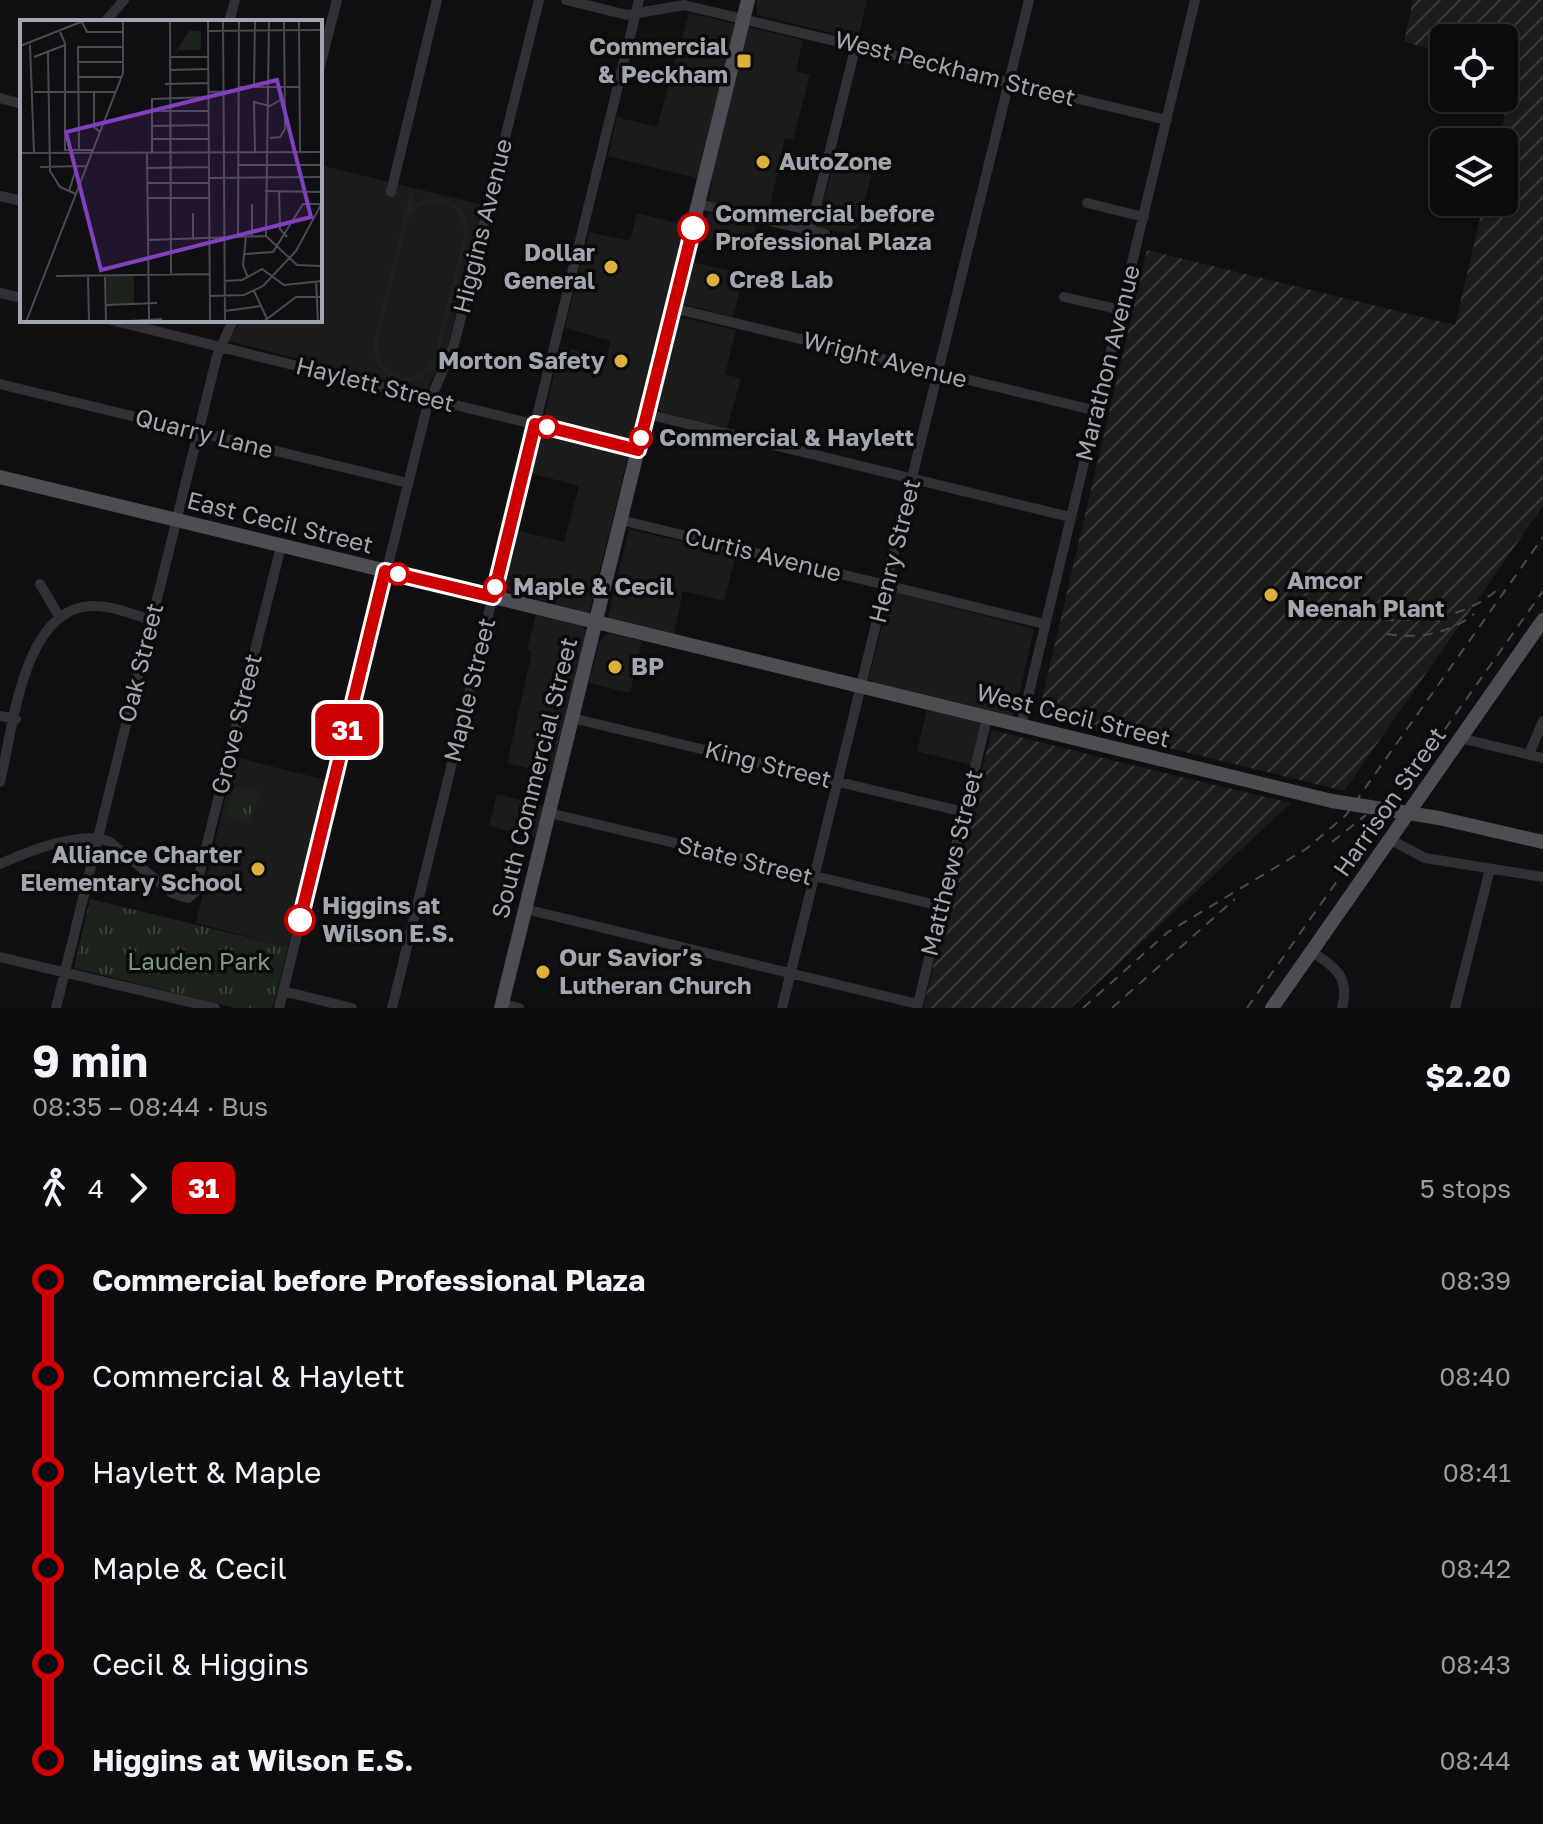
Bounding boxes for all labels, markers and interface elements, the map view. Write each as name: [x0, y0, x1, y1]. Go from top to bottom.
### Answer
inset map: [20, 20, 322, 322]
street label: West Peckham Street: [832, 24, 1079, 111]
map controls: [1430, 24, 1518, 216]
button: locate: [1430, 24, 1518, 112]
place label: Commercial & Peckham: [589, 31, 728, 88]
marker: Commercial & Peckham: [735, 52, 753, 70]
button: layers: [1430, 128, 1518, 216]
street label: Higgins Avenue: [446, 135, 517, 316]
place label: AutoZone: [779, 146, 892, 175]
marker: AutoZone: [754, 153, 772, 171]
place label: Commercial before Professional Plaza: [715, 198, 935, 255]
marker: Commercial before Professional Plaza: [678, 213, 708, 243]
place label: Dollar General: [504, 237, 595, 294]
marker: Dollar General: [602, 258, 620, 276]
street label: Marathon Avenue: [1068, 262, 1145, 464]
place label: Cre8 Lab: [729, 264, 833, 293]
marker: Cre8 Lab: [704, 271, 722, 289]
street label: Wright Avenue: [800, 324, 970, 393]
place label: Morton Safety: [438, 345, 606, 374]
street label: Haylett Street: [293, 350, 458, 417]
marker: Morton Safety: [612, 352, 630, 370]
street label: Quarry Lane: [133, 401, 276, 464]
unlabelled marker: [536, 416, 558, 438]
place label: Commercial & Haylett: [659, 422, 914, 451]
marker: Commercial & Haylett: [630, 427, 652, 449]
street label: Henry Street: [862, 476, 925, 626]
street label: East Cecil Street: [184, 484, 376, 559]
street label: Curtis Avenue: [682, 520, 845, 587]
unlabelled marker: [387, 563, 409, 585]
place label: Amcor Neenah Plant: [1287, 565, 1445, 622]
place label: Maple & Cecil: [513, 571, 674, 600]
marker: Maple & Cecil: [484, 576, 506, 598]
marker: Amcor Neenah Plant: [1262, 586, 1280, 604]
street label: Oak Street: [111, 600, 168, 725]
street label: Maple Street: [437, 615, 500, 765]
street label: South Commercial Street: [485, 634, 583, 921]
street label: Grove Street: [204, 650, 267, 797]
place label: BP: [631, 651, 664, 680]
marker: BP: [606, 658, 624, 676]
street label: West Cecil Street: [973, 676, 1173, 753]
line badge: 31: [311, 704, 383, 756]
text: 31: [331, 713, 363, 746]
street label: Harrison Street: [1326, 721, 1451, 881]
street label: King Street: [702, 734, 835, 793]
street label: Matthews Street: [913, 767, 988, 959]
street label: State Street: [675, 829, 816, 890]
place label: Alliance Charter Elementary School: [20, 839, 242, 896]
marker: Alliance Charter Elementary School: [249, 860, 267, 878]
place label: Higgins at Wilson E.S.: [322, 890, 455, 947]
marker: Higgins at Wilson E.S.: [285, 905, 315, 935]
place label: Our Savior’s Lutheran Church: [559, 942, 752, 999]
park label: Lauden Park: [127, 946, 271, 975]
marker: Our Savior’s Lutheran Church: [534, 963, 552, 981]
text: 9 min: [32, 1034, 148, 1087]
text: $2.20: [1425, 1058, 1511, 1094]
text: 08:35 – 08:44 · Bus: [32, 1091, 268, 1122]
icon: walk: [32, 1166, 76, 1210]
icon: forward: [116, 1166, 160, 1210]
text: 31: [188, 1171, 219, 1204]
text: 4: [88, 1173, 104, 1204]
text: 5 stops: [1420, 1173, 1511, 1204]
text: Commercial before Professional Plaza: [92, 1262, 645, 1298]
text: 08:39: [1440, 1265, 1511, 1296]
text: Commercial & Haylett: [92, 1358, 405, 1394]
text: 08:40: [1439, 1361, 1511, 1392]
text: Haylett & Maple: [92, 1454, 321, 1490]
text: 08:41: [1443, 1457, 1511, 1488]
text: Maple & Cecil: [92, 1550, 287, 1586]
text: 08:42: [1440, 1553, 1511, 1584]
text: Cecil & Higgins: [92, 1646, 309, 1682]
text: 08:43: [1440, 1649, 1511, 1680]
text: Higgins at Wilson E.S.: [92, 1742, 414, 1778]
text: 08:44: [1439, 1745, 1511, 1776]

